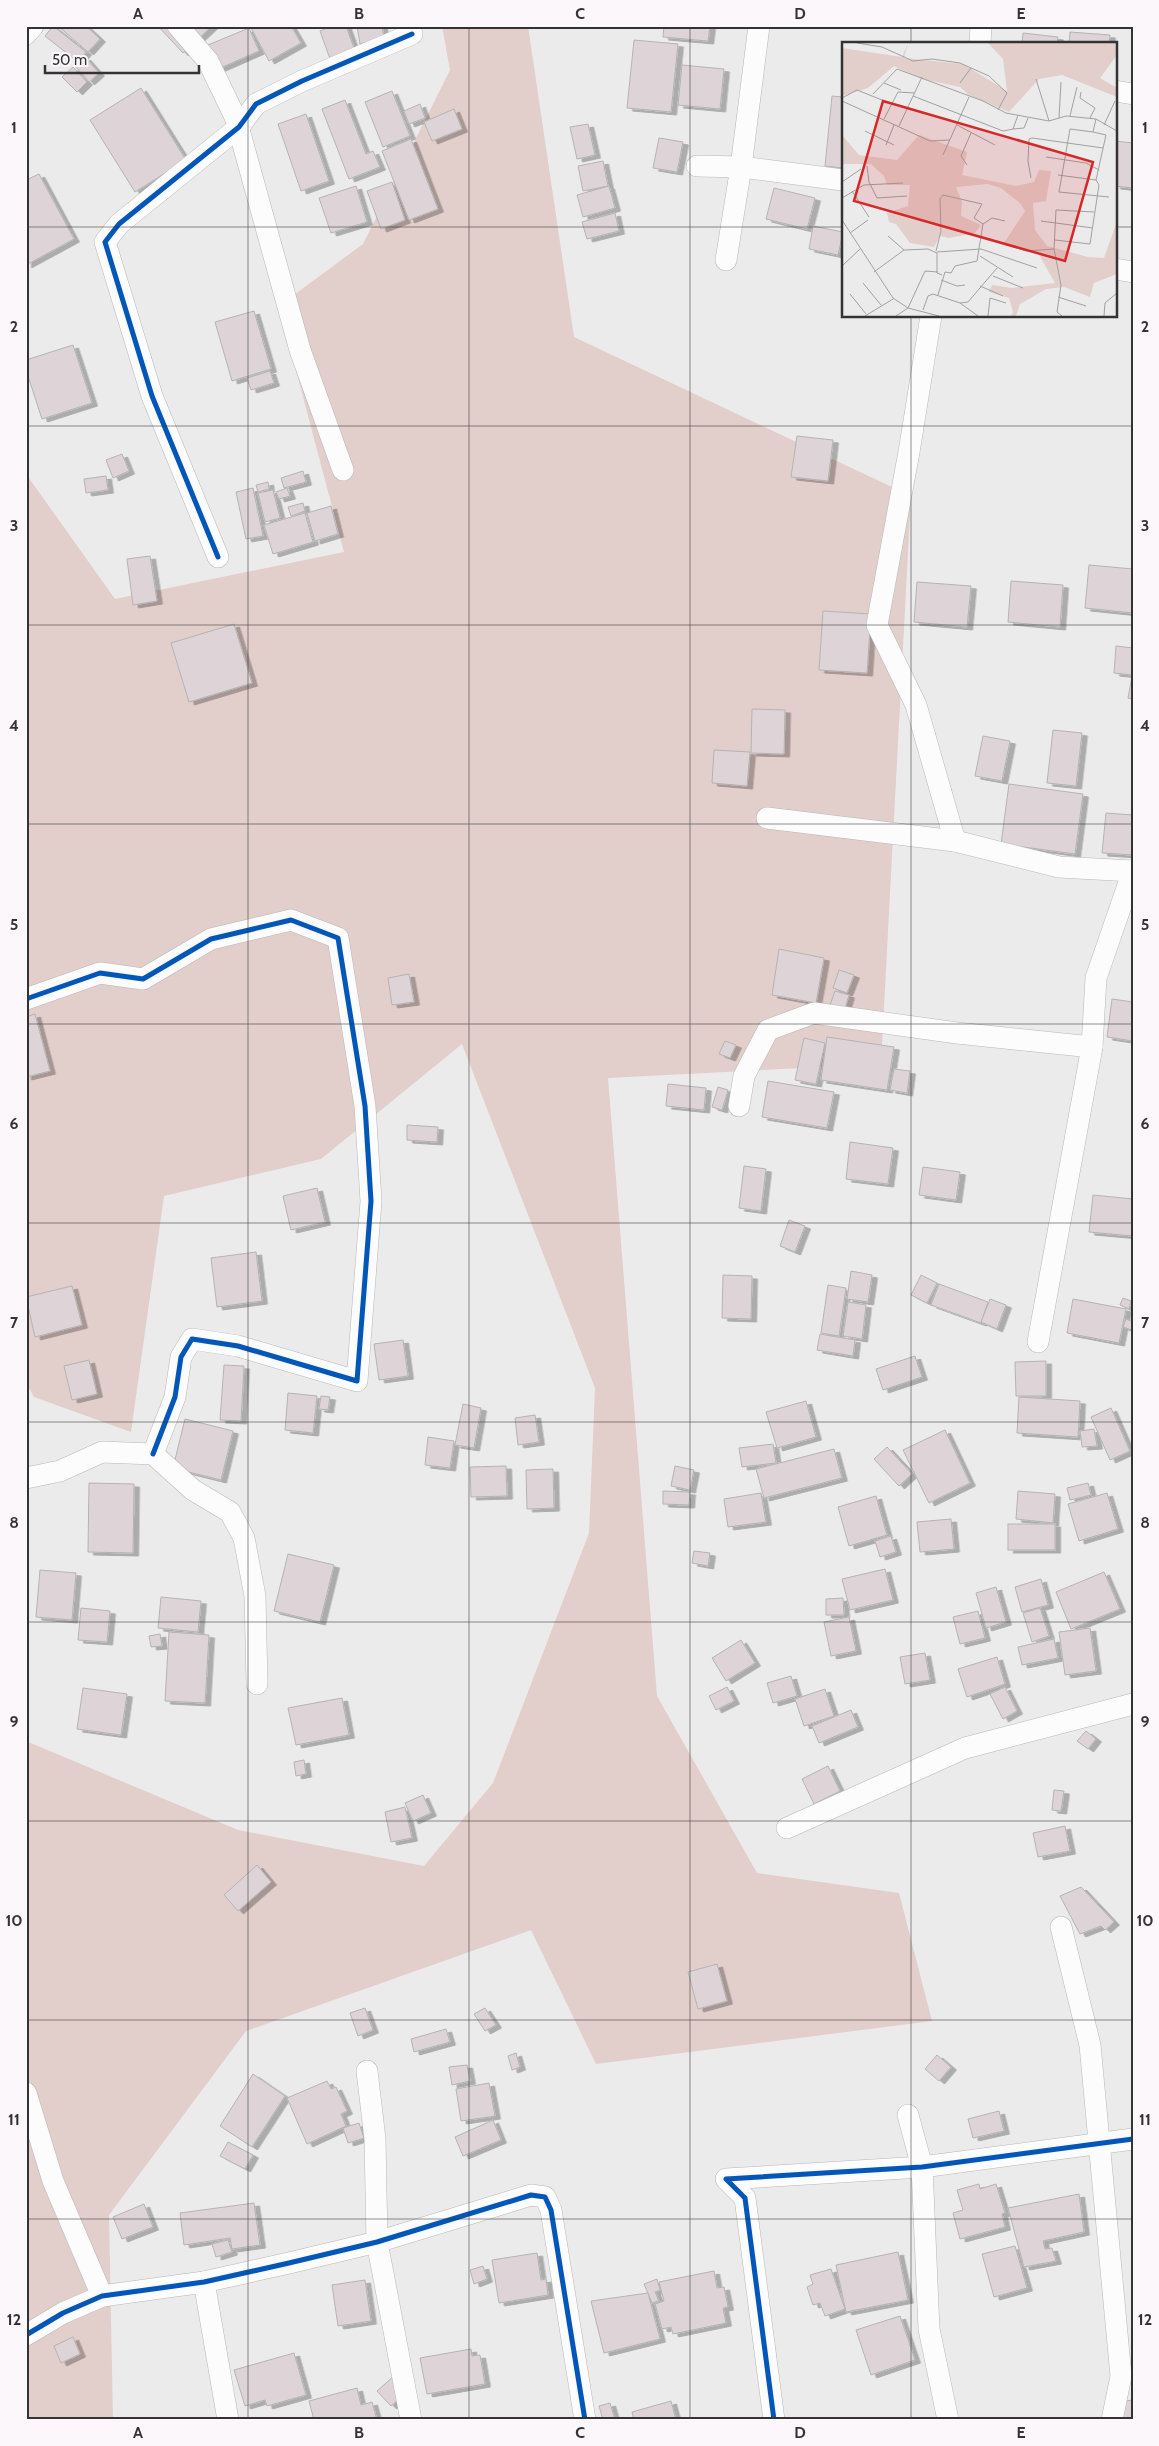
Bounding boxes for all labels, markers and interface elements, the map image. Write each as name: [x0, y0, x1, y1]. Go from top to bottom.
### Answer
text: A: [133, 4, 143, 23]
text: B: [354, 4, 364, 23]
text: C: [575, 4, 585, 23]
text: D: [794, 4, 806, 23]
text: E: [1016, 4, 1026, 23]
scale bar: [45, 42, 199, 74]
inset map: [842, 42, 1116, 318]
text: 50 m: [52, 51, 87, 69]
text: 1: [11, 118, 17, 137]
text: 1: [1142, 118, 1148, 137]
text: 2: [10, 317, 18, 336]
text: 2: [1141, 317, 1149, 336]
text: 3: [10, 516, 18, 535]
text: 3: [1141, 516, 1149, 535]
text: 4: [9, 716, 19, 735]
text: 4: [1140, 716, 1150, 735]
text: 5: [10, 915, 18, 934]
text: 5: [1141, 915, 1149, 934]
text: 6: [10, 1114, 19, 1133]
text: 6: [1141, 1114, 1150, 1133]
text: 7: [10, 1313, 19, 1332]
text: 7: [1141, 1313, 1150, 1332]
text: 8: [9, 1513, 19, 1532]
text: 8: [1140, 1513, 1150, 1532]
text: 9: [10, 1712, 19, 1731]
text: 9: [1141, 1712, 1150, 1731]
text: 10: [5, 1911, 23, 1930]
text: 10: [1136, 1911, 1154, 1930]
text: 11: [8, 2110, 20, 2129]
text: 11: [1139, 2110, 1151, 2129]
text: 12: [7, 2310, 21, 2329]
text: 12: [1138, 2310, 1152, 2329]
text: A: [133, 2423, 143, 2442]
text: B: [354, 2423, 364, 2442]
text: C: [575, 2423, 585, 2442]
text: D: [794, 2423, 806, 2442]
text: E: [1016, 2423, 1026, 2442]

